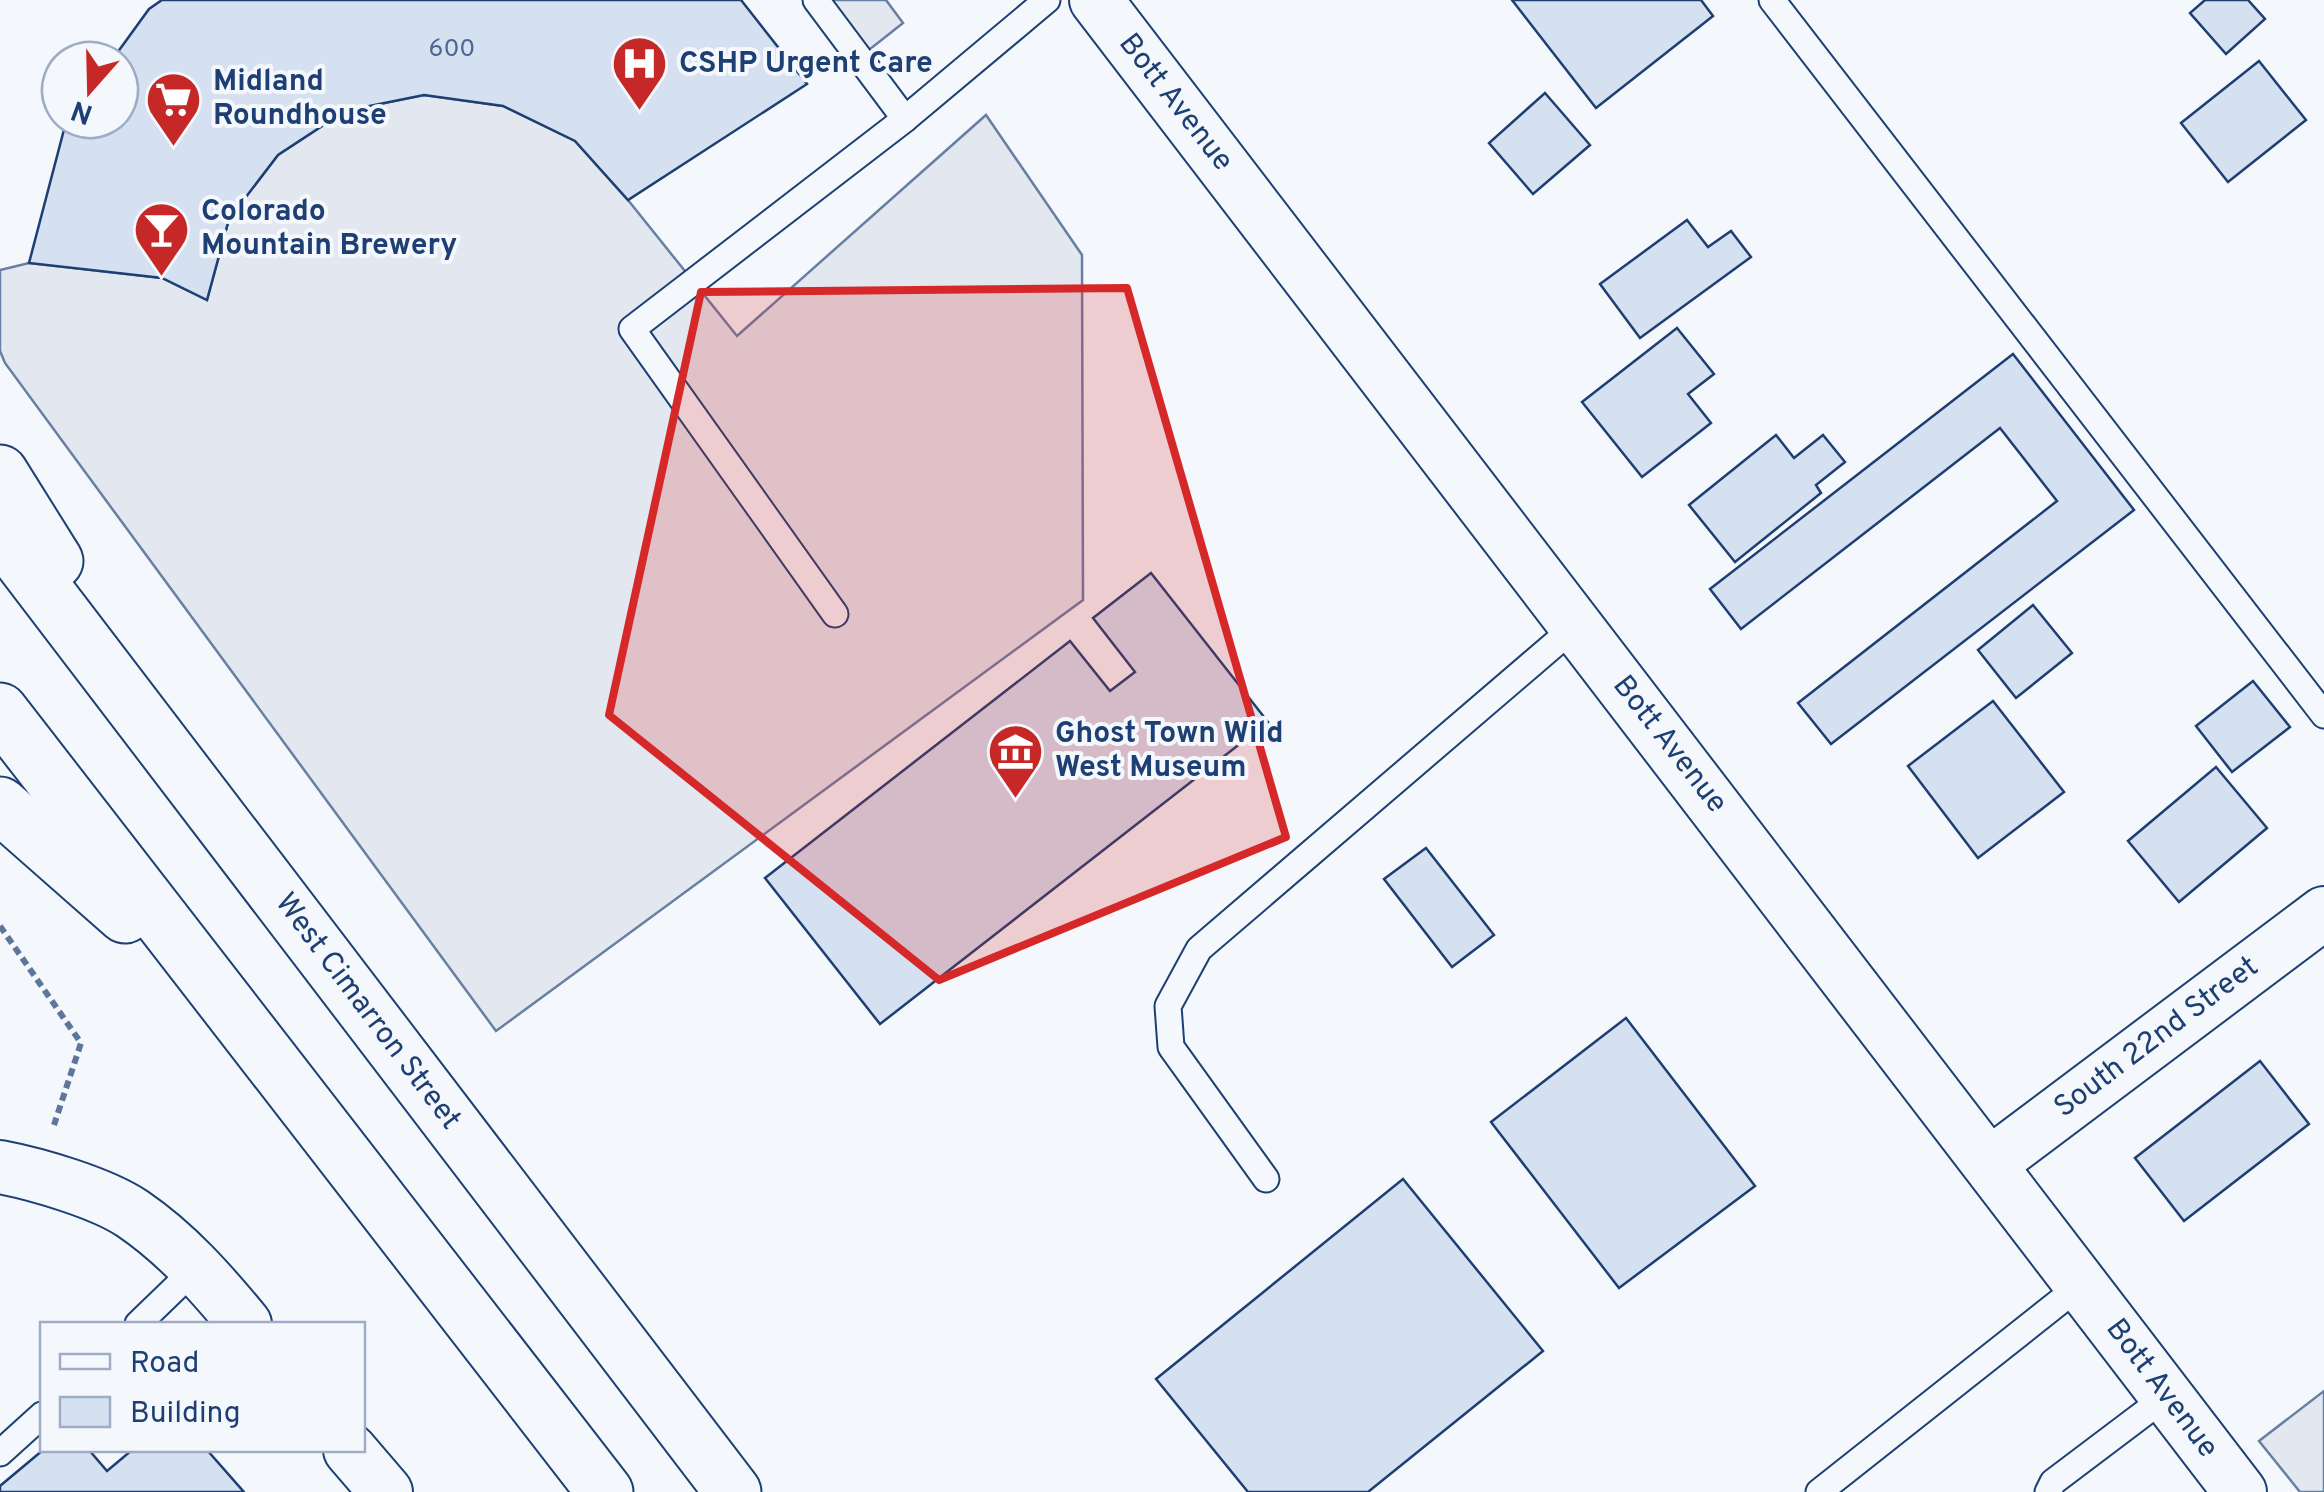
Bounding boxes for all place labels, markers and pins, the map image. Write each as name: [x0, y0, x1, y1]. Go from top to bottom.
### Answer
hospital icon: CSHP Urgent Care: [610, 34, 670, 113]
place label: CSHP Urgent Care: [679, 46, 933, 83]
place label: Midland Roundhouse: [213, 64, 387, 135]
supermarket icon: Midland Roundhouse: [144, 69, 204, 148]
place label: Colorado Mountain Brewery: [201, 194, 457, 265]
bar icon: Colorado Mountain Brewery: [132, 199, 192, 278]
place label: Ghost Town Wild West Museum: [1055, 716, 1284, 787]
museum icon: Ghost Town Wild West Museum: [986, 721, 1046, 800]

